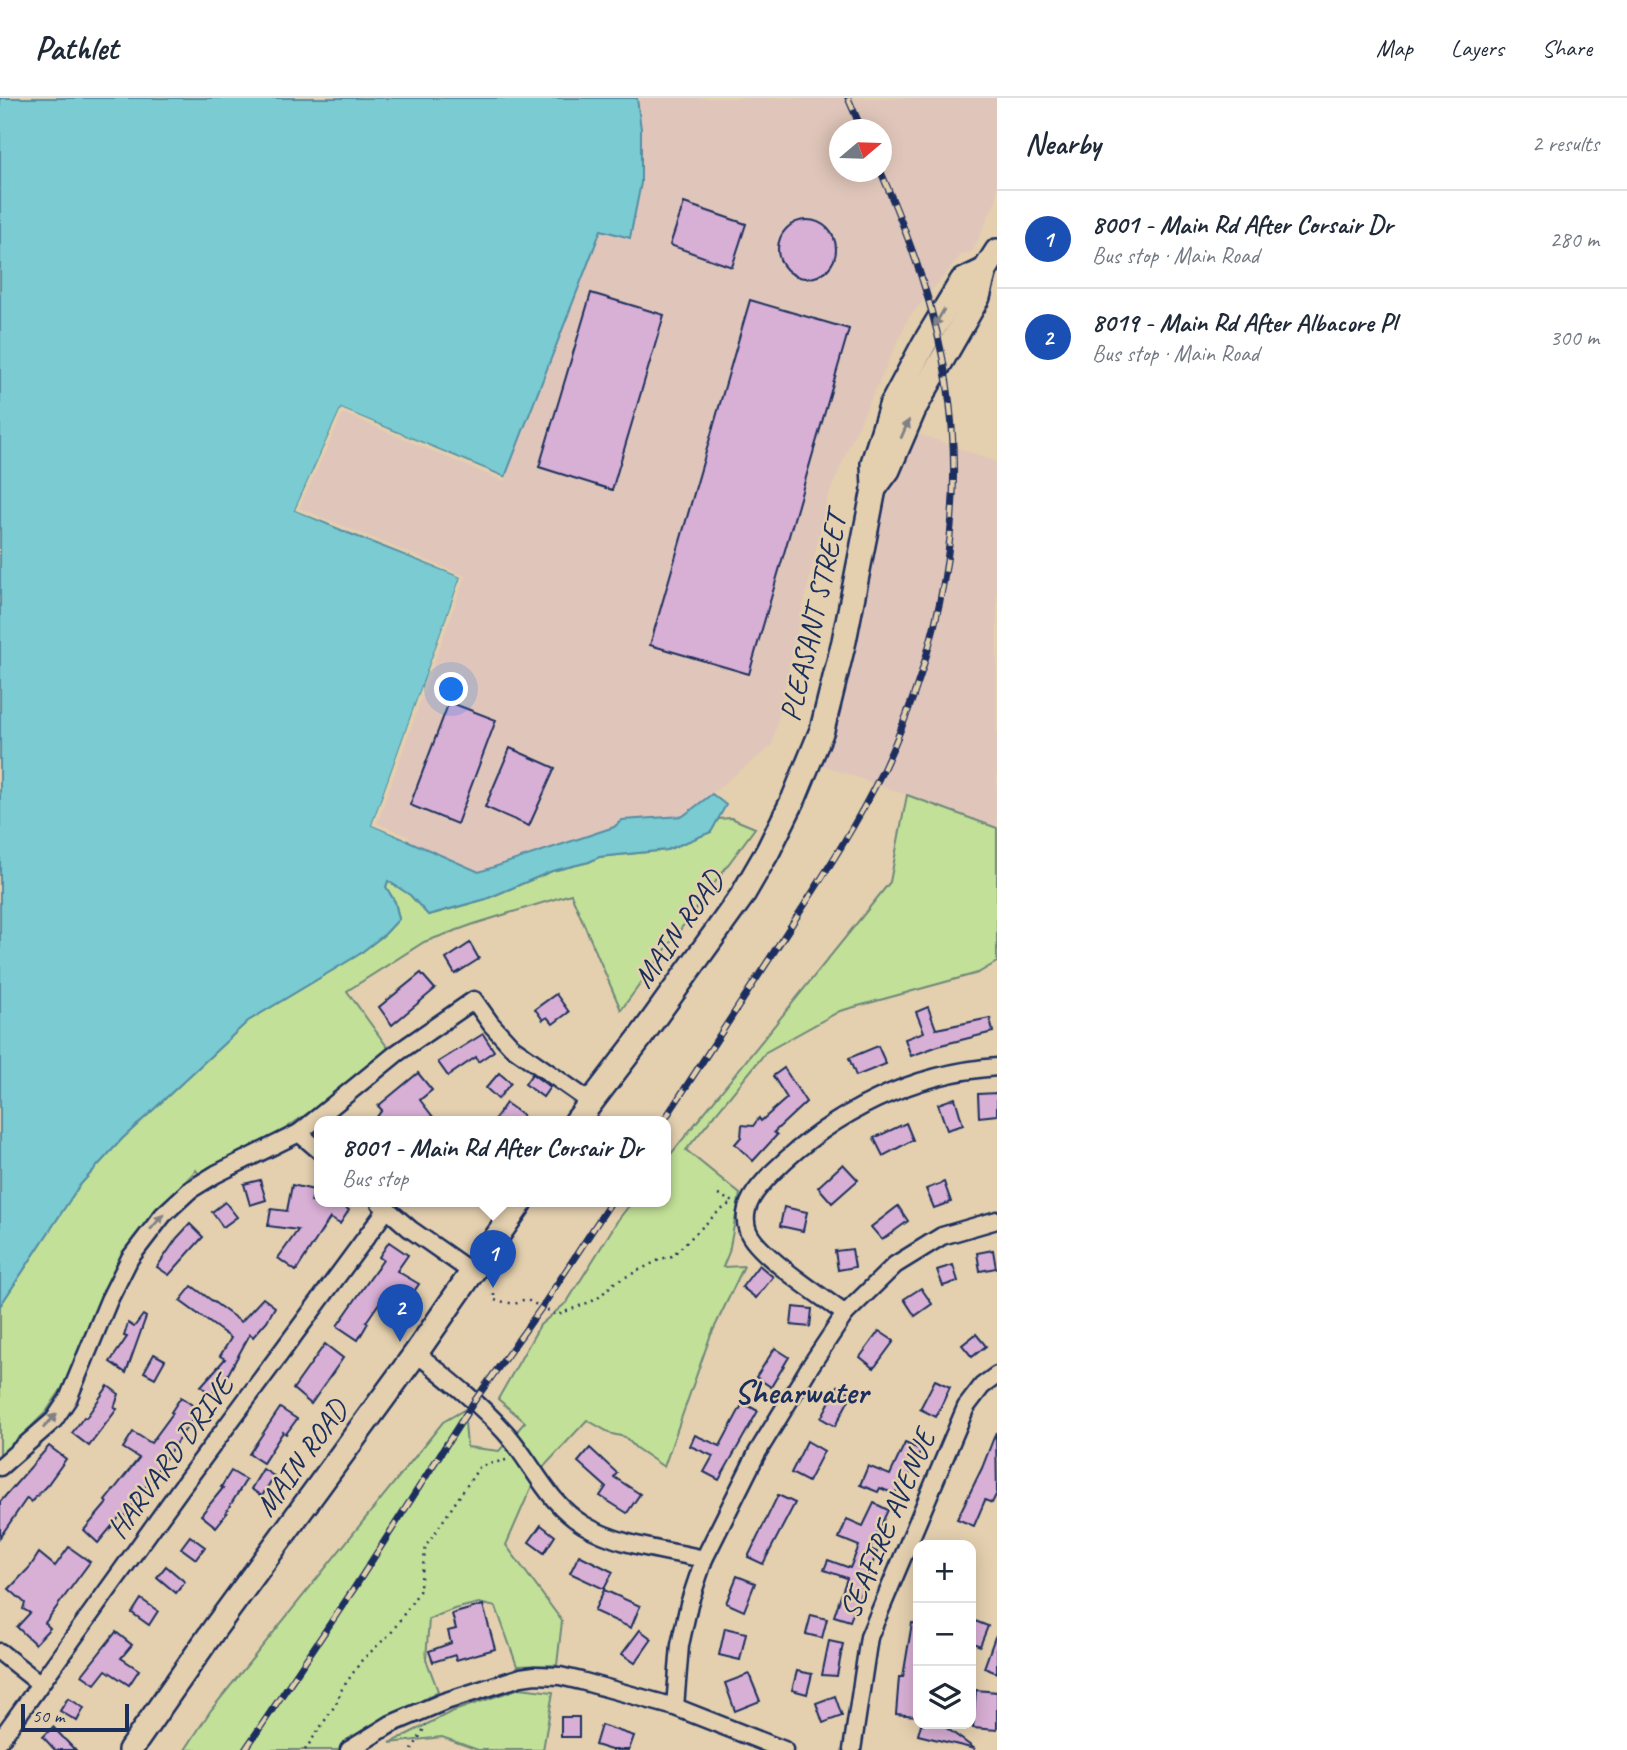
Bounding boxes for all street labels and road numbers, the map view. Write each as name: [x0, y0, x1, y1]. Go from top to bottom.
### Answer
street label: PLEASANT STREET: [771, 502, 857, 725]
street label: MAIN ROAD: [624, 861, 734, 995]
street label: HARVARD DRIVE: [98, 1365, 244, 1546]
street label: MAIN ROAD: [246, 1390, 357, 1523]
street label: SEAFIRE AVENUE: [830, 1421, 945, 1624]

